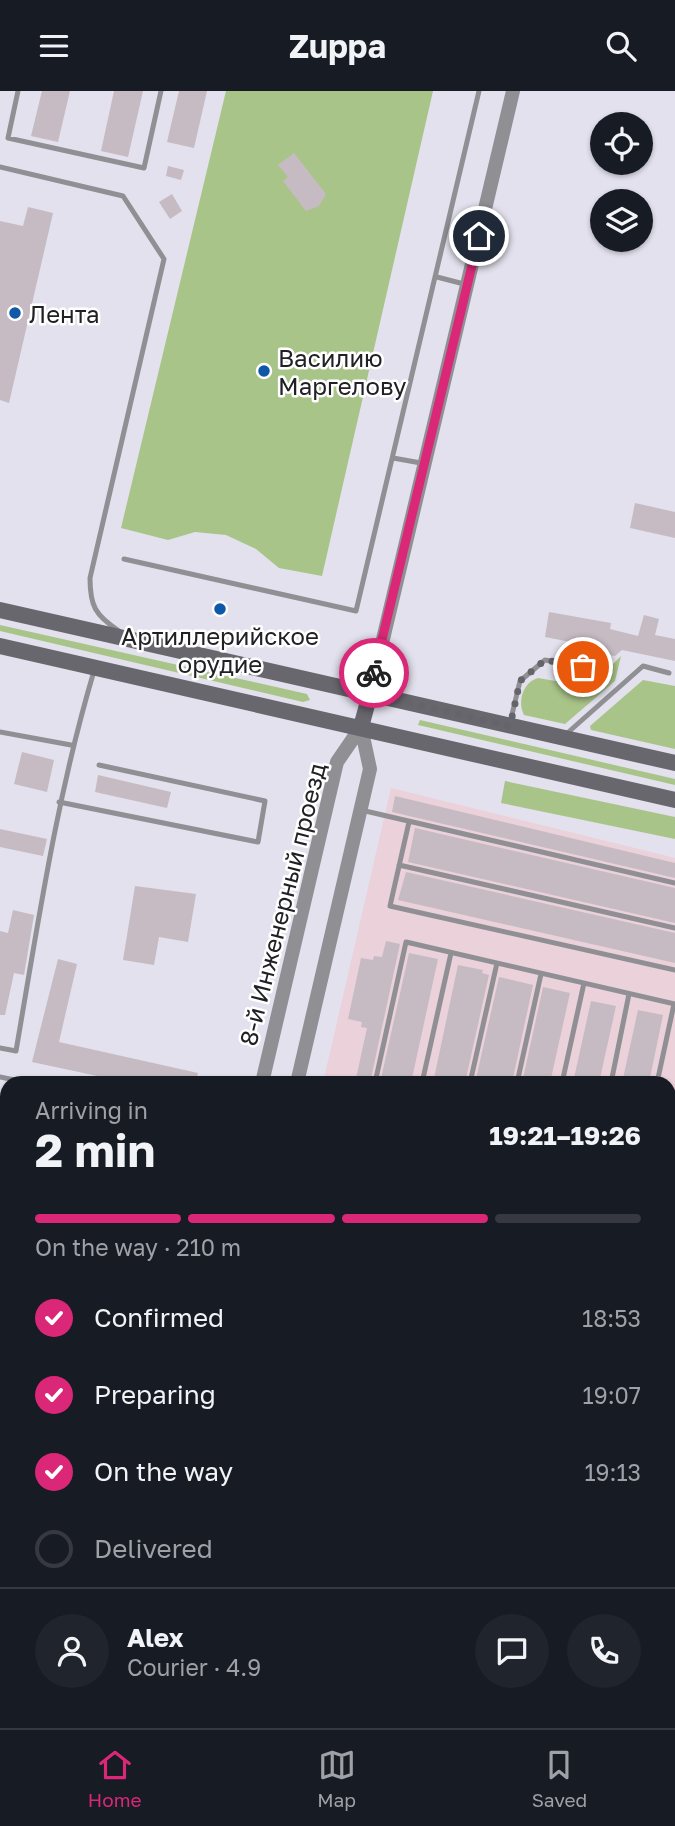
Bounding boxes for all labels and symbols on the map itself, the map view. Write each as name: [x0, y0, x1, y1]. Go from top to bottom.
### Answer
pin: [449, 206, 509, 266]
place label: Лента: [29, 299, 100, 328]
marker: Лента: [7, 305, 23, 321]
place label: Василию Маргелову: [278, 343, 406, 400]
marker: Василию Маргелову: [256, 363, 272, 379]
marker: Артиллерийское орудие: [212, 601, 228, 617]
place label: Артиллерийское орудие: [121, 621, 319, 678]
pin: [553, 637, 613, 697]
courier: [339, 638, 409, 708]
street label: 8-й Инженерный проезд: [233, 759, 331, 1049]

